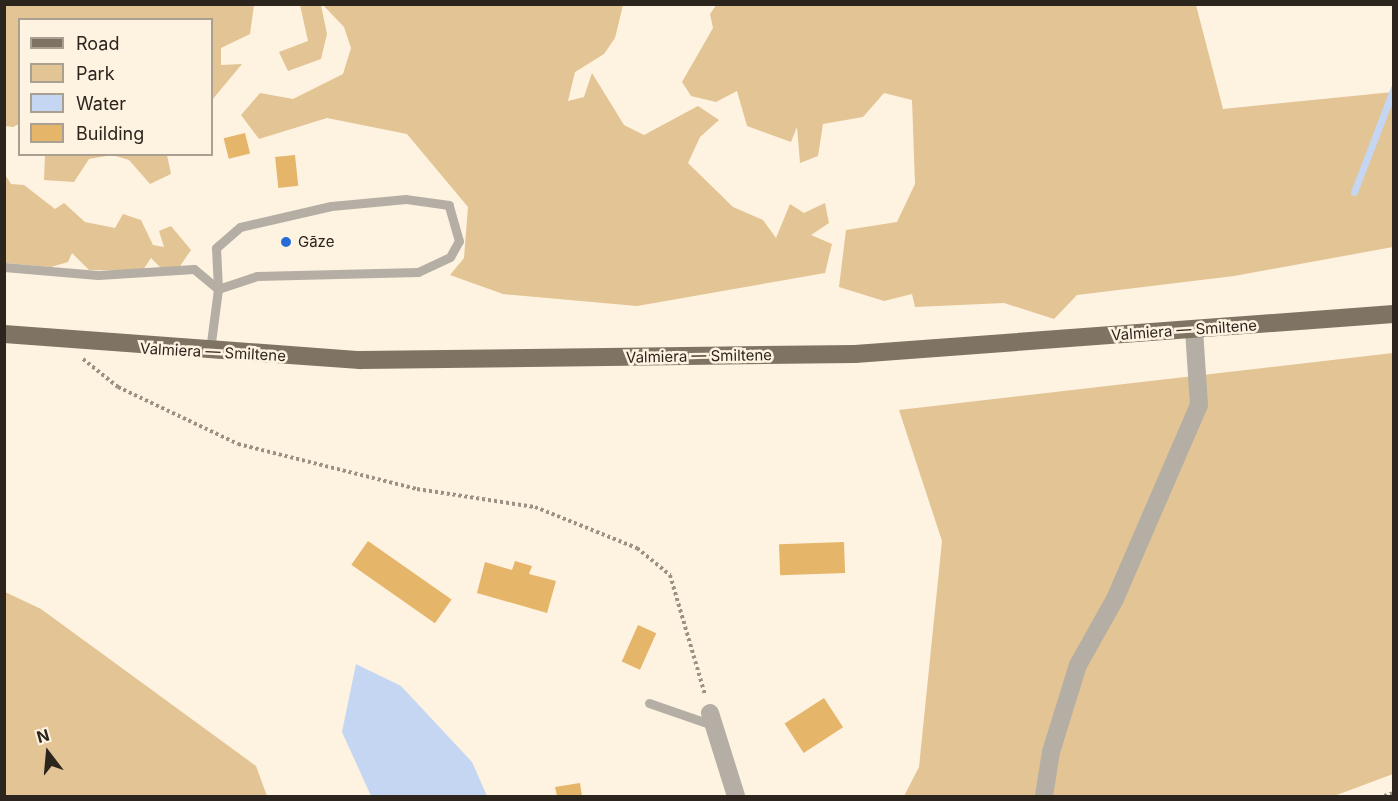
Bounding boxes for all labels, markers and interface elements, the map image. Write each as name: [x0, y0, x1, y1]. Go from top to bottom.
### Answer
legend: [18, 18, 213, 156]
text: Road: [76, 33, 119, 54]
text: Park: [76, 63, 115, 84]
text: Water: [76, 93, 126, 114]
text: Building: [76, 123, 144, 144]
place label: Gāze: [298, 233, 334, 251]
marker: Gāze: [279, 235, 293, 249]
street label: Valmiera — Smiltene: [1111, 316, 1257, 344]
street label: Valmiera — Smiltene: [140, 339, 286, 365]
street label: Valmiera — Smiltene: [626, 346, 772, 366]
north arrow: [18, 723, 78, 783]
text: N: [34, 724, 52, 747]

